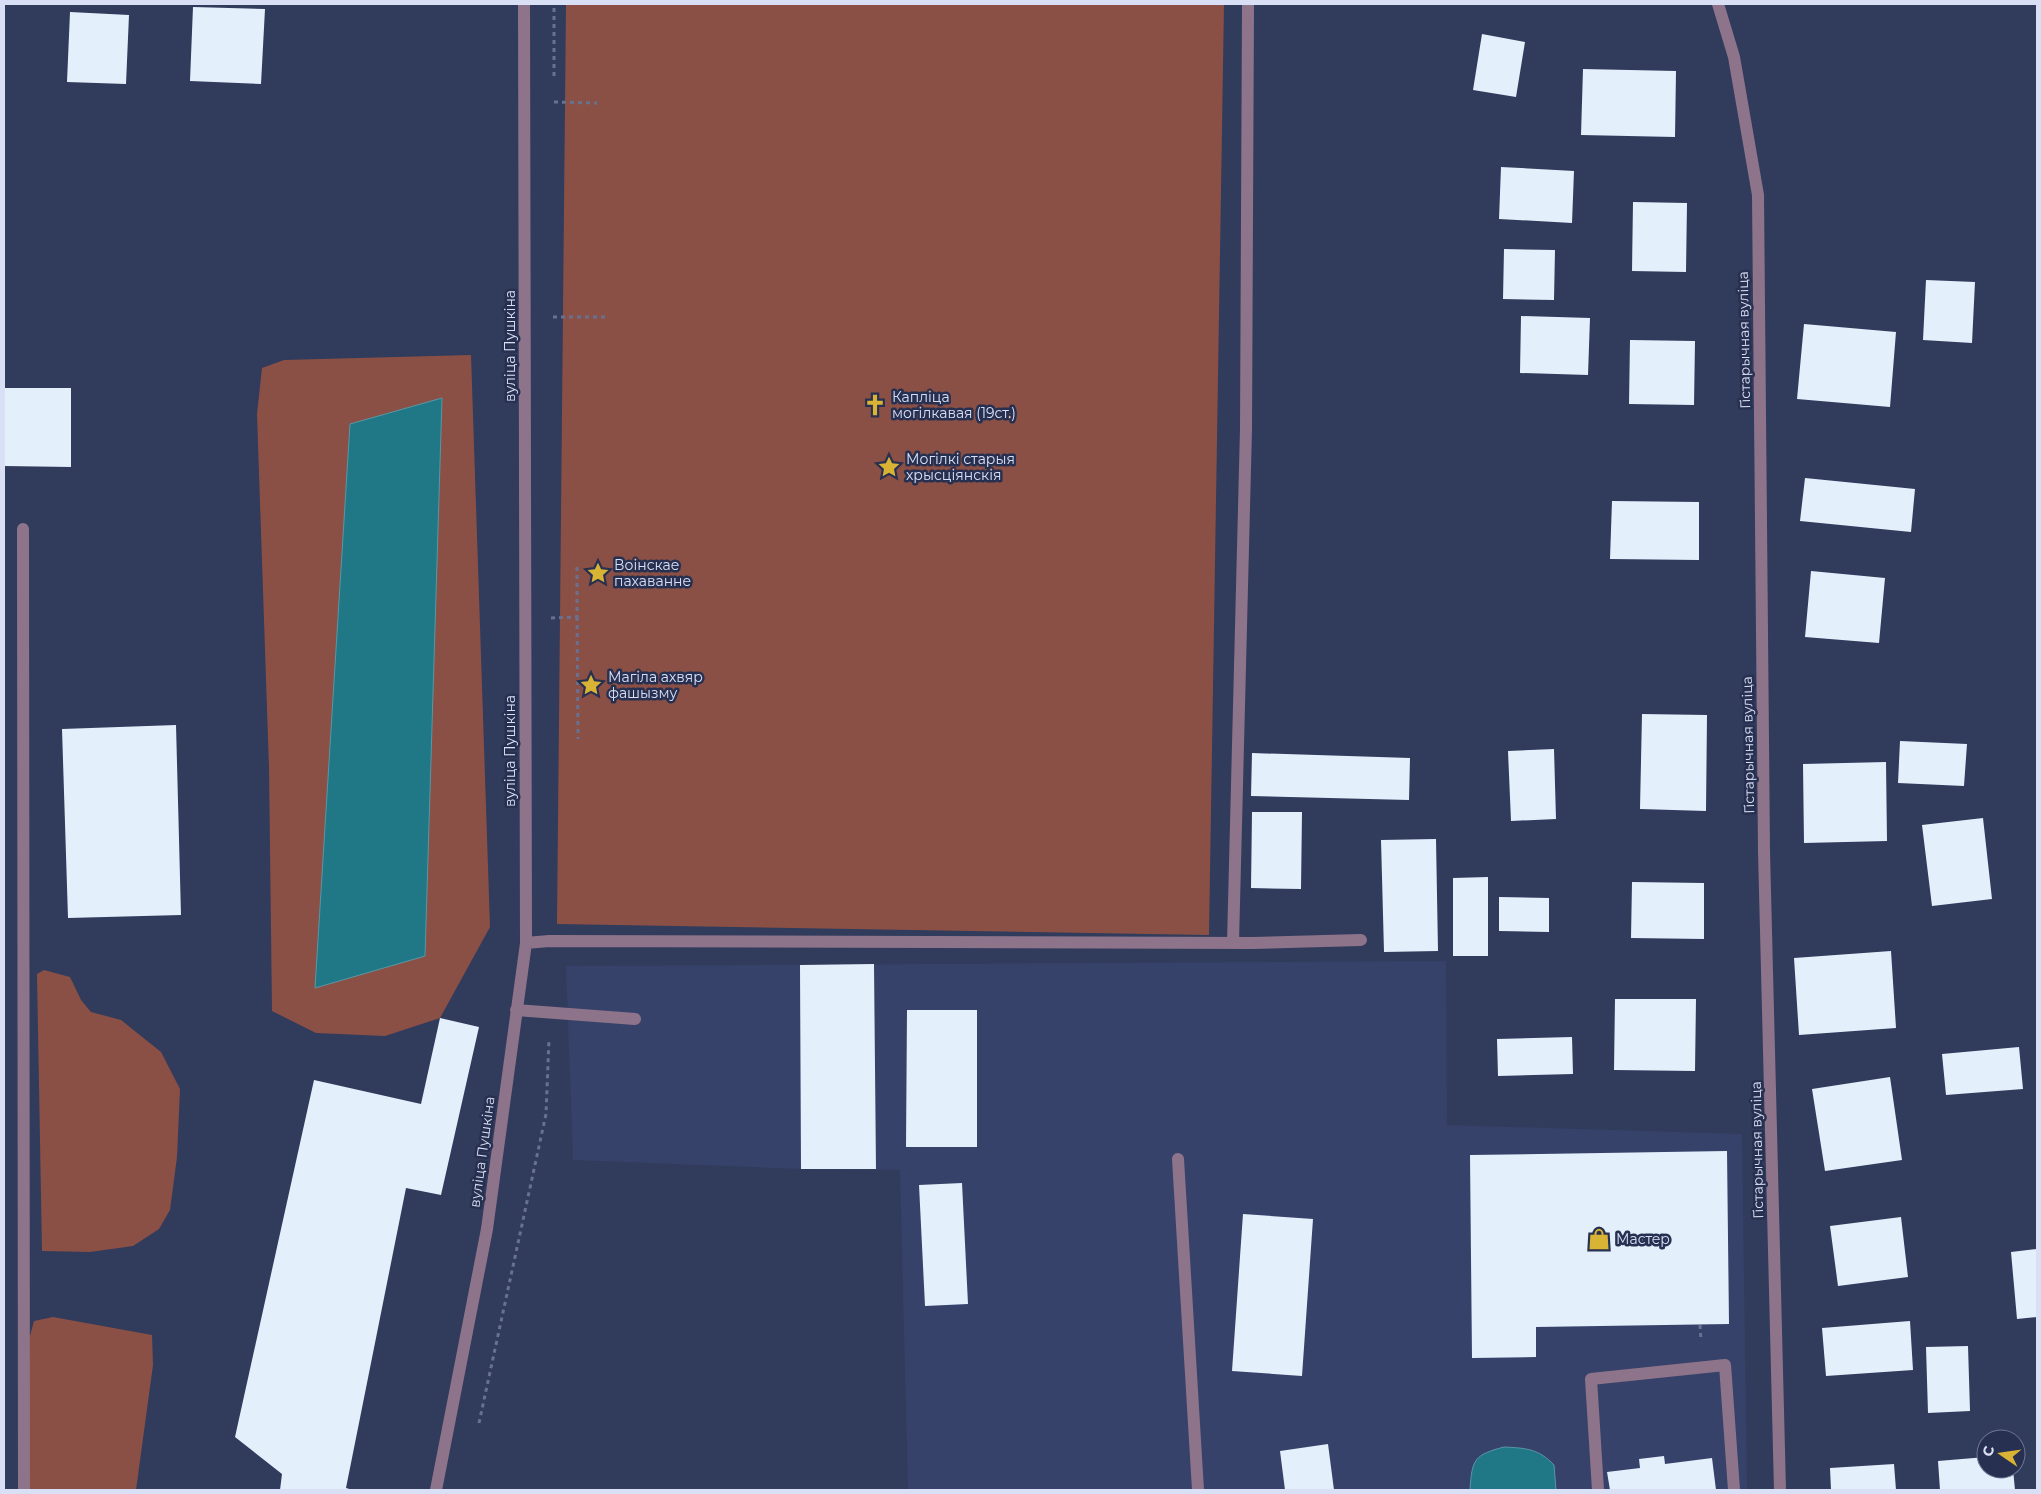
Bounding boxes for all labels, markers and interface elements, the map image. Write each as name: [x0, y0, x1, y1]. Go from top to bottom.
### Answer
street label: Гістарычная вуліца: [1734, 271, 1754, 409]
street label: вуліца Пушкіна: [501, 290, 519, 402]
place label: Капліца могілкавая (19ст.): [892, 388, 1016, 422]
church icon: Капліца могілкавая (19ст.): [862, 392, 888, 418]
place label: Могілкі старыя хрысціянскія: [906, 450, 1015, 484]
place icon: Могілкі старыя хрысціянскія: [876, 454, 902, 480]
place label: Воінскае пахаванне: [614, 556, 691, 590]
place icon: Воінскае пахаванне: [585, 560, 611, 586]
place label: Магіла ахвяр фашызму: [608, 668, 703, 702]
place icon: Магіла ахвяр фашызму: [578, 672, 604, 698]
street label: Гістарычная вуліца: [1738, 676, 1758, 814]
street label: вуліца Пушкіна: [501, 695, 519, 807]
street label: Гістарычная вуліца: [1747, 1081, 1767, 1219]
street label: вуліца Пушкіна: [465, 1095, 499, 1209]
shop icon: Мастер: [1586, 1226, 1612, 1252]
place label: Мастер: [1616, 1230, 1670, 1248]
north arrow: [1976, 1429, 2026, 1479]
text: С: [1978, 1444, 1998, 1458]

